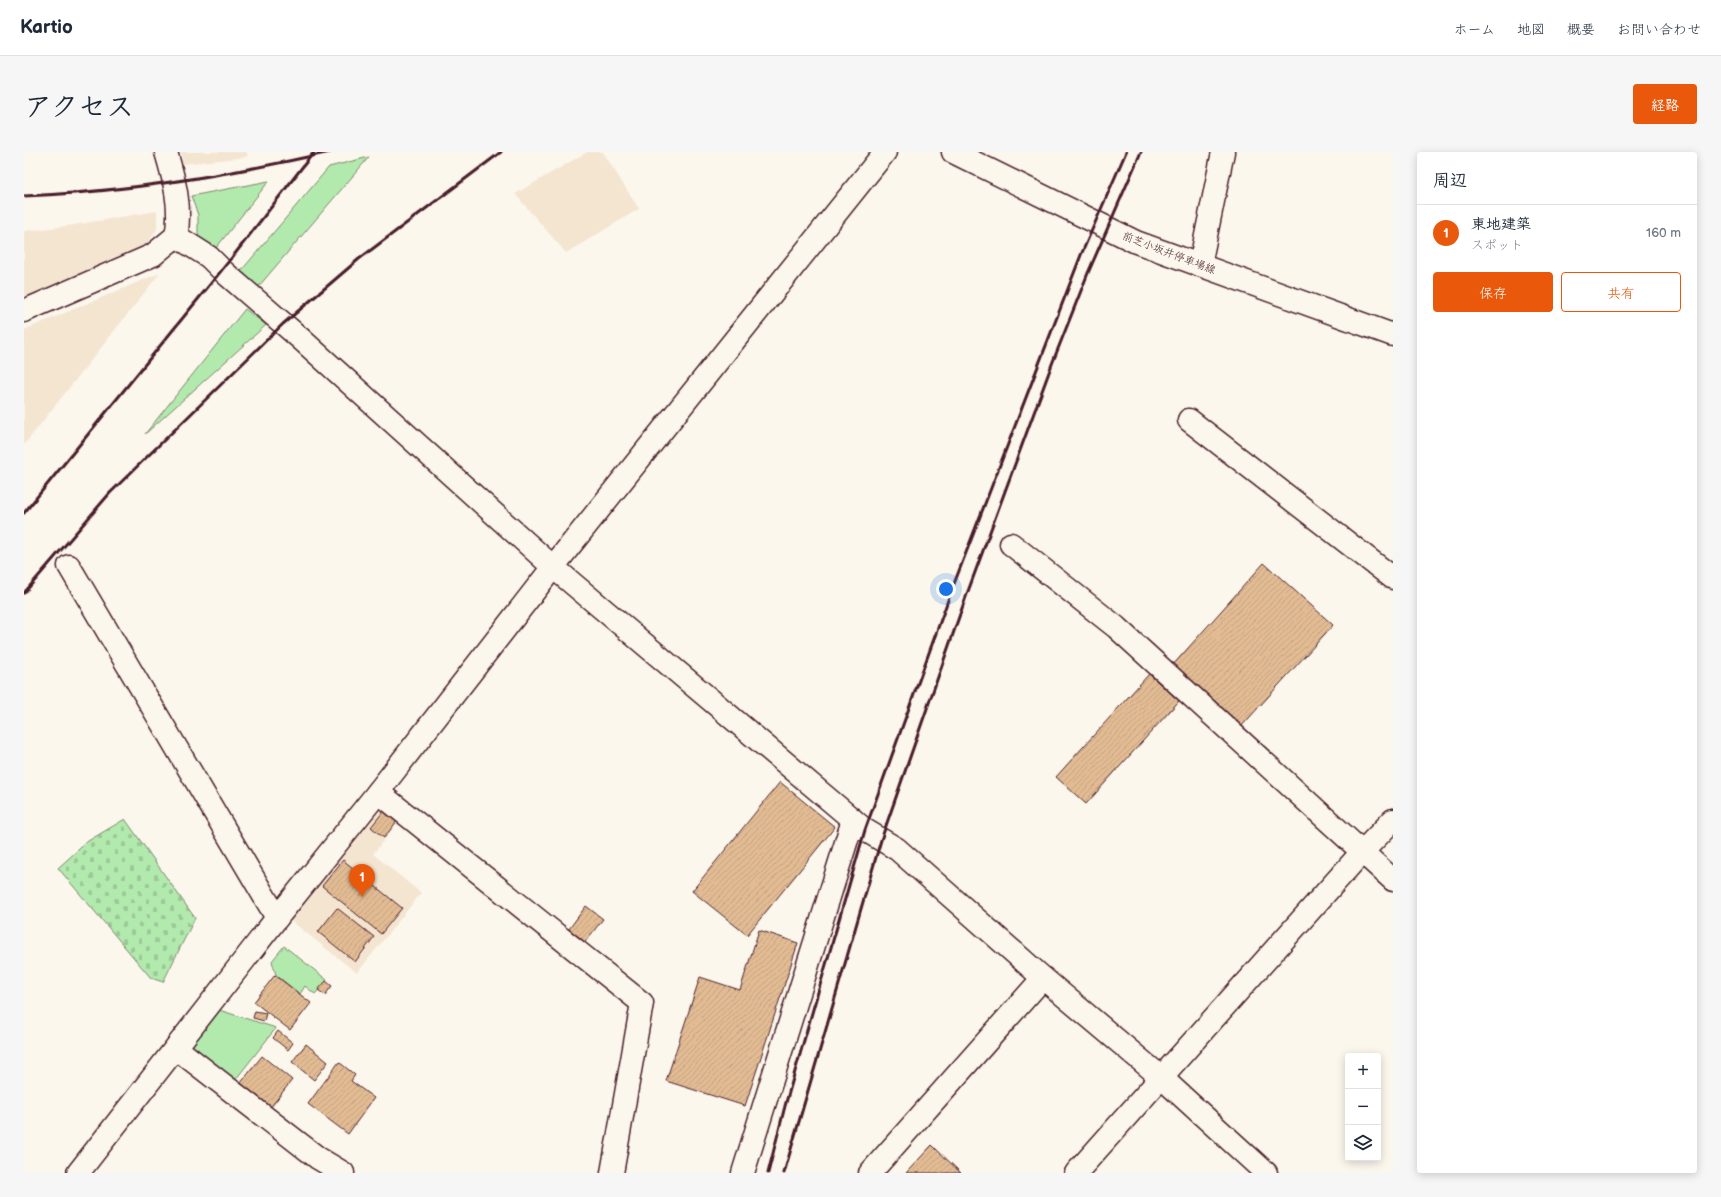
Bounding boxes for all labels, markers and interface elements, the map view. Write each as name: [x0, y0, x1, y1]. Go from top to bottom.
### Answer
text: Kartio: [20, 16, 73, 39]
text: ホーム: [1454, 21, 1495, 38]
text: 地図: [1517, 21, 1545, 38]
text: 概要: [1567, 21, 1595, 38]
text: お問い合わせ: [1617, 21, 1701, 38]
button: 経路: [1633, 84, 1697, 124]
text: アクセス: [24, 91, 134, 124]
text: 周辺: [1433, 171, 1467, 191]
text: 東地建築: [1471, 215, 1531, 234]
text: 1: [1443, 225, 1449, 241]
text: 160 m: [1646, 225, 1681, 241]
street label: 前芝小坂井停車場線: [1120, 229, 1218, 277]
text: スポット: [1471, 237, 1523, 253]
button: 保存: [1433, 272, 1553, 312]
button: 共有: [1561, 272, 1681, 312]
your location: [936, 579, 956, 599]
pin: 1: [349, 864, 375, 897]
map controls: [1345, 1053, 1381, 1161]
button: +: [1345, 1053, 1381, 1089]
button: −: [1345, 1089, 1381, 1125]
button: layers: [1345, 1125, 1381, 1161]

